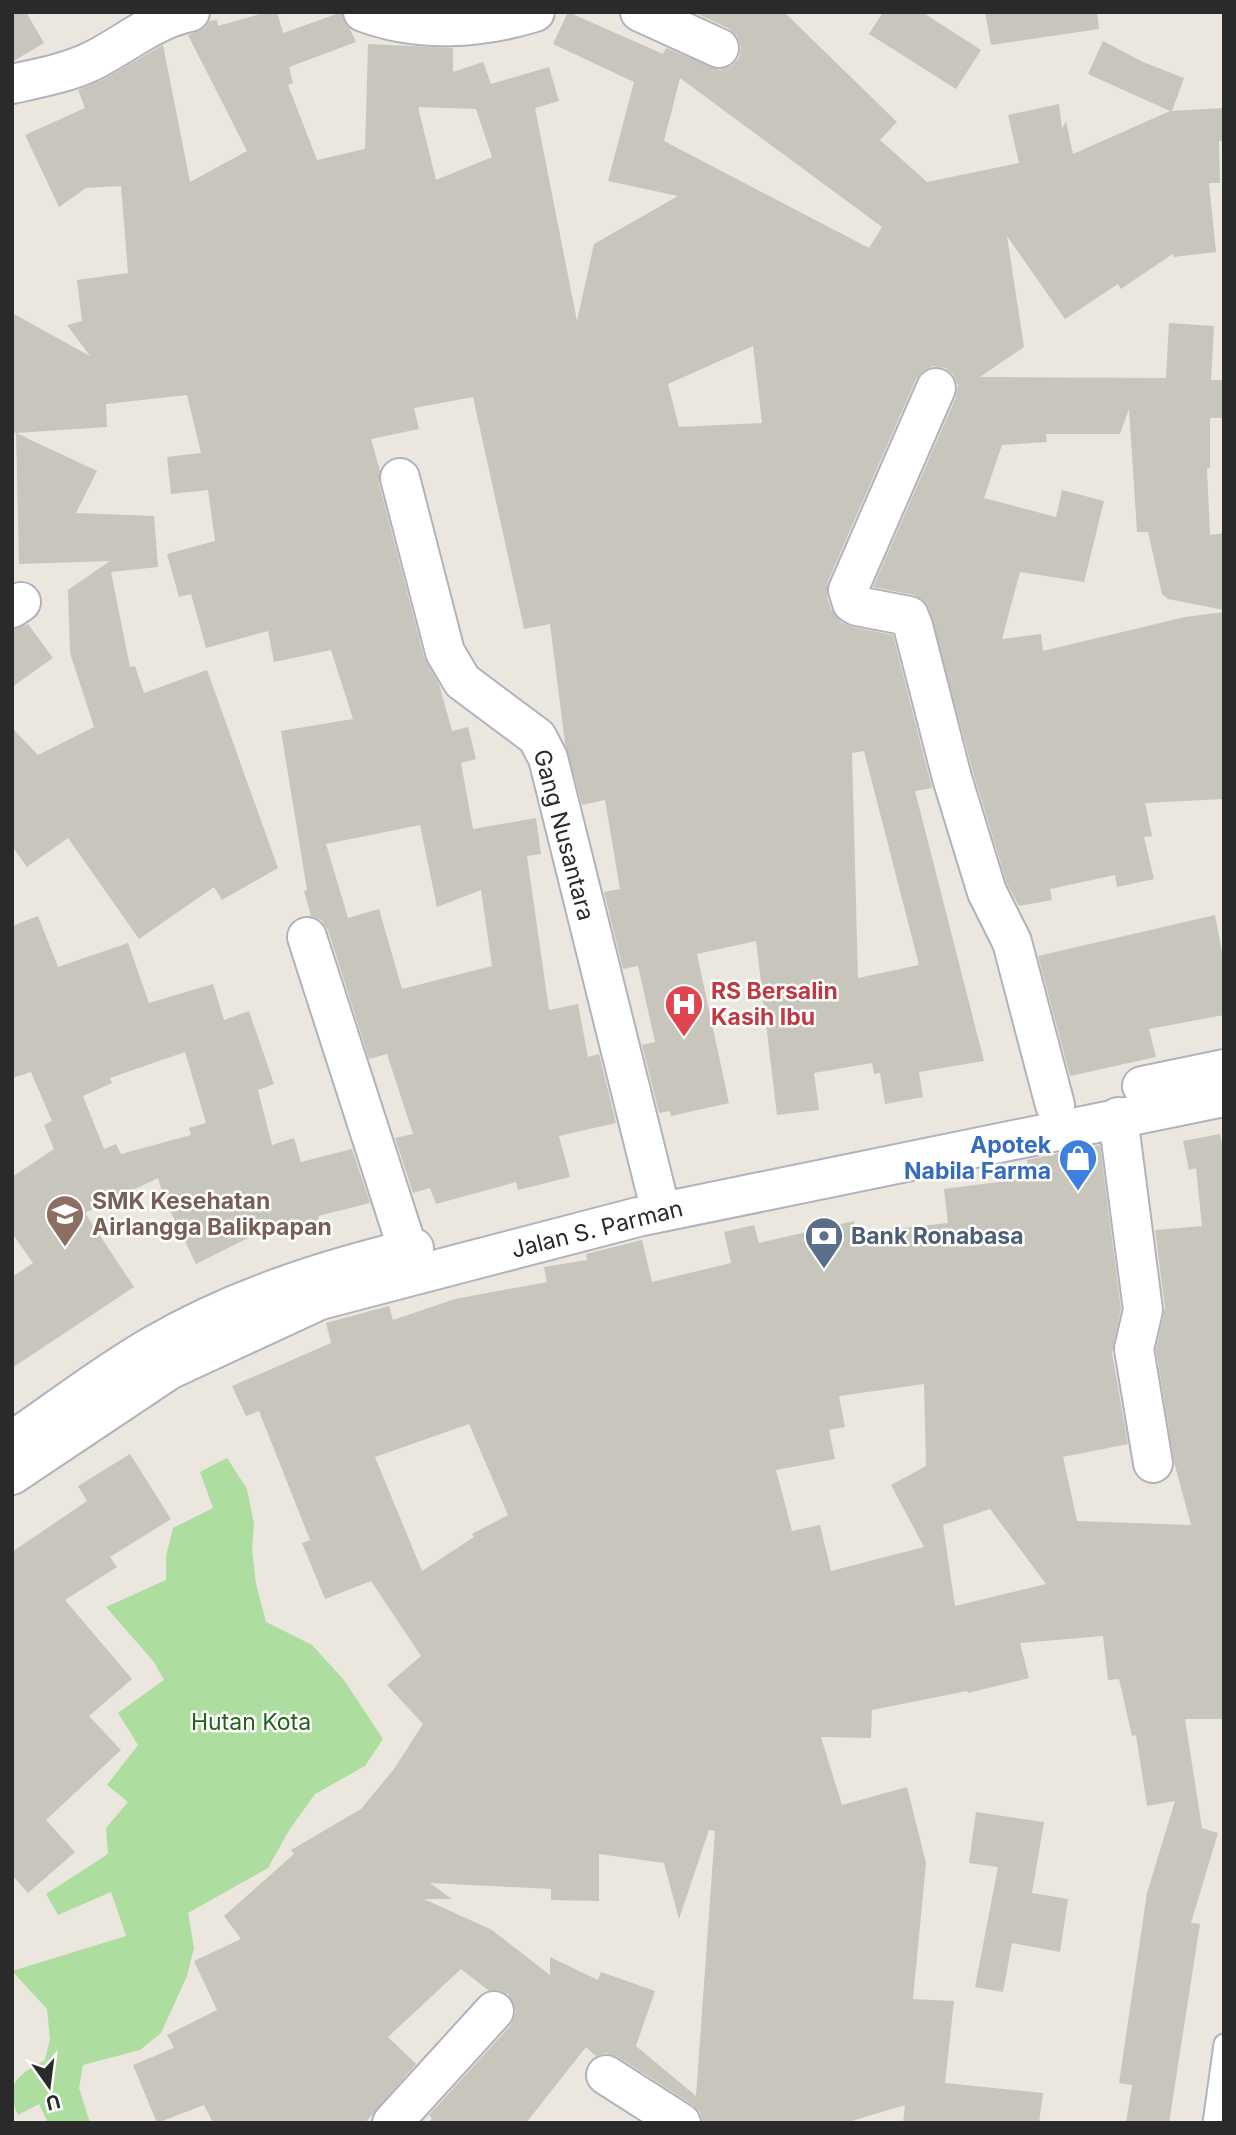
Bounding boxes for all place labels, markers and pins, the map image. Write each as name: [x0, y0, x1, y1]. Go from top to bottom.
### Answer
place label: RS Bersalin Kasih Ibu: [711, 977, 838, 1031]
hospital icon: RS Bersalin Kasih Ibu: [663, 983, 705, 1038]
place label: Apotek Nabila Farma: [904, 1131, 1052, 1185]
shop icon: Apotek Nabila Farma: [1057, 1137, 1099, 1192]
place label: SMK Kesehatan Airlangga Balikpapan: [92, 1187, 332, 1241]
school or university icon: SMK Kesehatan Airlangga Balikpapan: [44, 1193, 86, 1248]
bank icon: Bank Ronabasa: [803, 1215, 845, 1270]
place label: Bank Ronabasa: [851, 1222, 1024, 1250]

